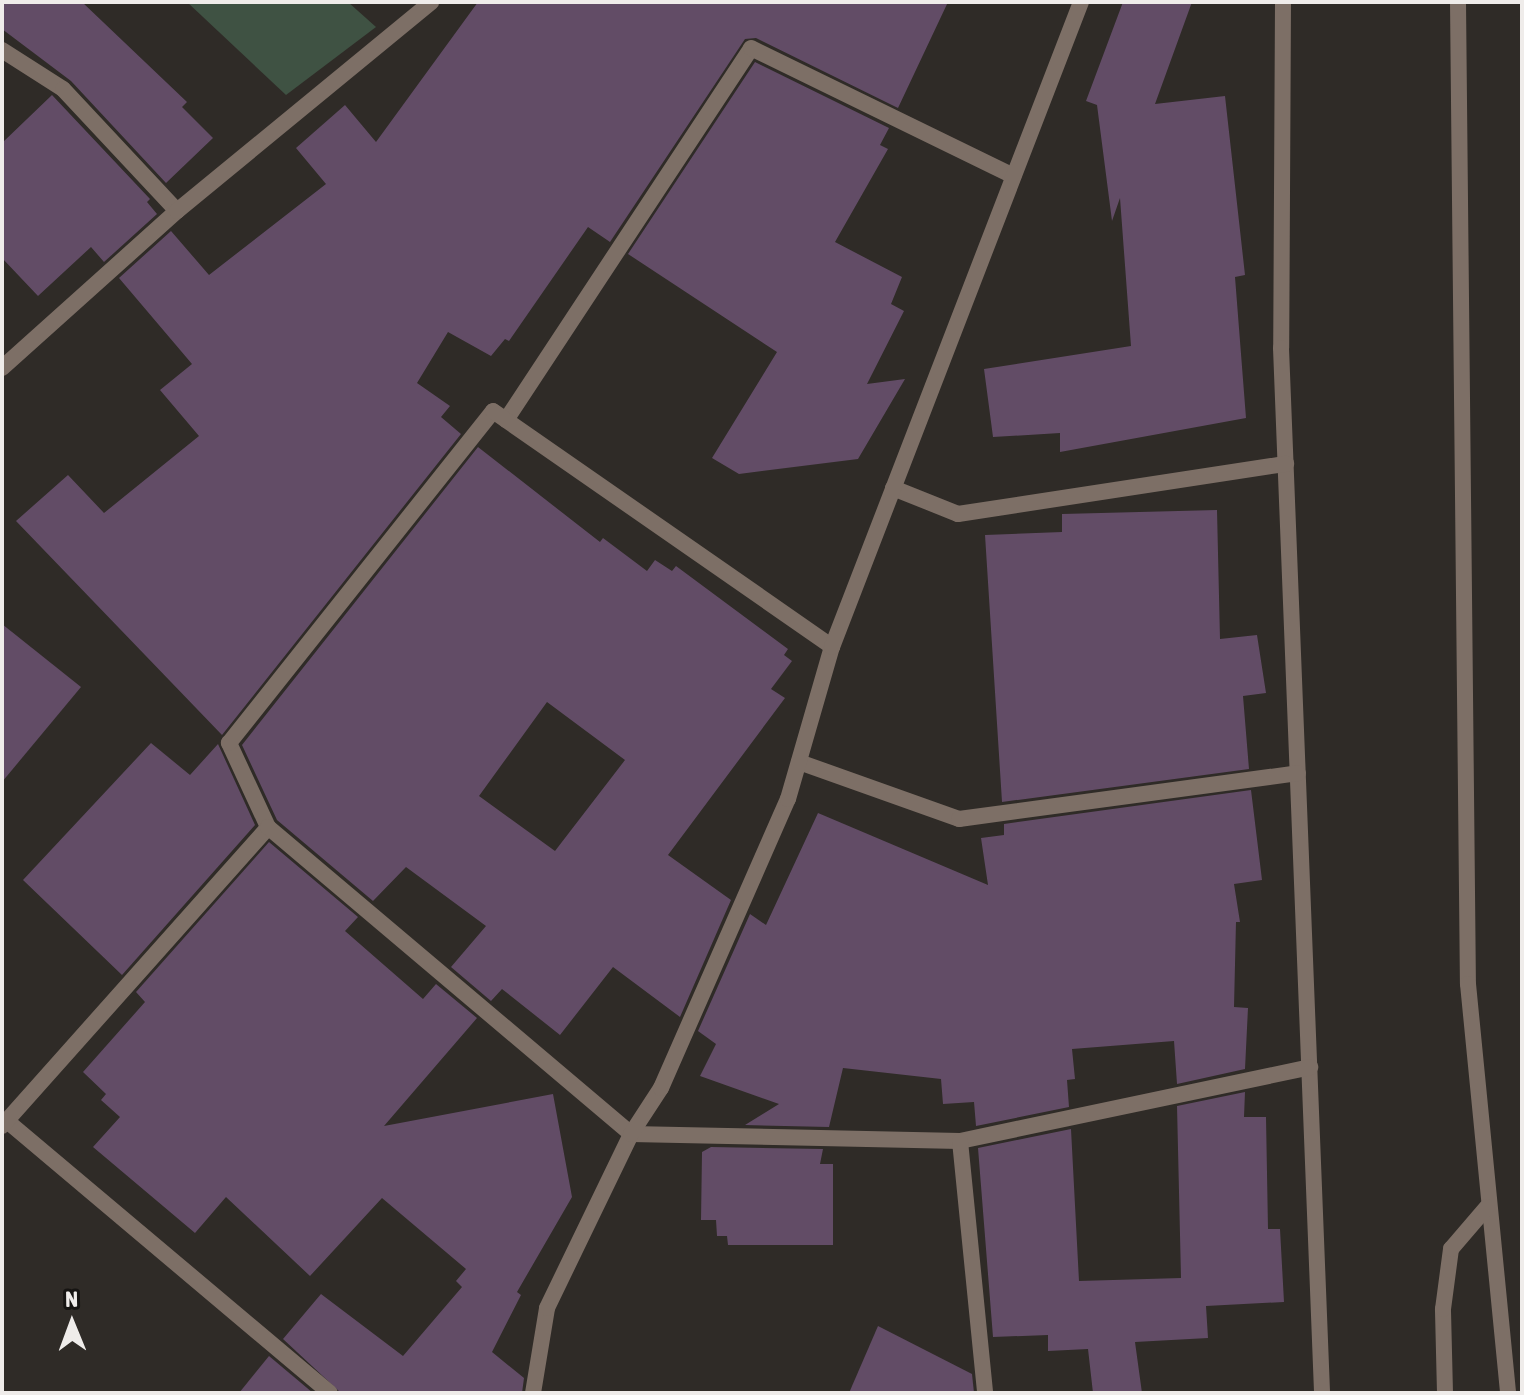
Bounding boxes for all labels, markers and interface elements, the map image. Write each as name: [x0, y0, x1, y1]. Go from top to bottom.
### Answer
north arrow: [32, 1283, 112, 1363]
text: N: [65, 1286, 78, 1312]

